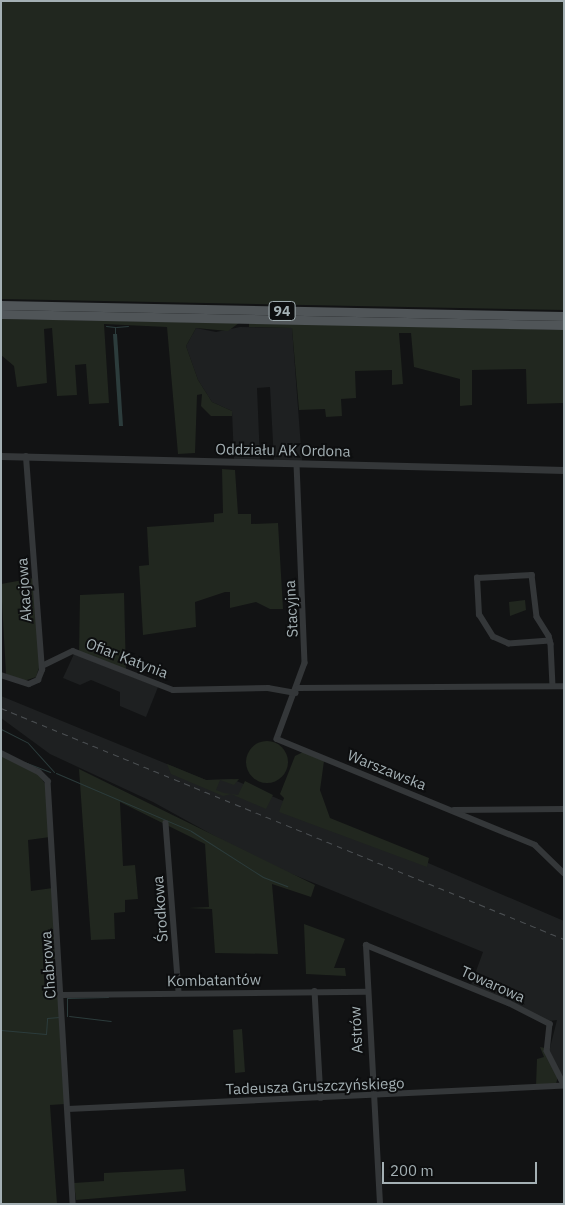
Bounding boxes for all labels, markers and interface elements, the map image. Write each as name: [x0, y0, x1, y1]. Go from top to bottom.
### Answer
road number: 94: [268, 300, 296, 322]
street label: Oddziału AK Ordona: [215, 440, 351, 460]
street label: Akacjowa: [13, 557, 35, 623]
street label: Stacyjna: [281, 580, 301, 638]
street label: Ofiar Katynia: [83, 634, 171, 682]
street label: Warszawska: [345, 746, 429, 794]
street label: Środkowa: [149, 875, 171, 943]
street label: Chabrowa: [37, 931, 59, 999]
street label: Towarowa: [458, 962, 528, 1006]
street label: Kombatantów: [167, 970, 261, 990]
street label: Astrów: [346, 1006, 366, 1054]
street label: Tadeusza Gruszczyńskiego: [225, 1074, 405, 1098]
scale bar: [385, 1152, 540, 1184]
text: 200 m: [390, 1161, 434, 1180]

